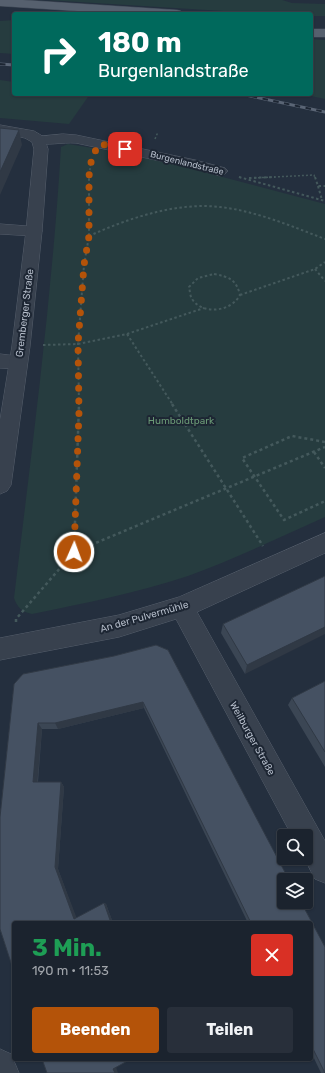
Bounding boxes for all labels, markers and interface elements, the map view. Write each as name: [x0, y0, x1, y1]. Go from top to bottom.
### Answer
text: 180 m: [98, 26, 182, 59]
icon: right: [32, 28, 84, 80]
text: Burgenlandstraße: [98, 60, 249, 82]
pin: [108, 132, 142, 166]
icon: arrive: [114, 138, 136, 160]
street label: Burgenlandstraße: [149, 149, 225, 177]
street label: Gremberger Straße: [14, 268, 36, 358]
park label: Humboldtpark: [148, 415, 215, 427]
position arrow: [53, 531, 95, 573]
street label: An der Pulvermühle: [99, 598, 190, 635]
street label: Weilburger Straße: [227, 700, 278, 778]
map controls: [277, 829, 313, 909]
button: search: [277, 829, 313, 865]
button: layers: [277, 873, 313, 909]
text: 3 Min.: [32, 934, 102, 962]
button: close: [251, 934, 293, 976]
text: 190 m · 11:53: [32, 963, 109, 978]
button: Beenden: [32, 1007, 159, 1053]
button: Teilen: [167, 1007, 293, 1053]

